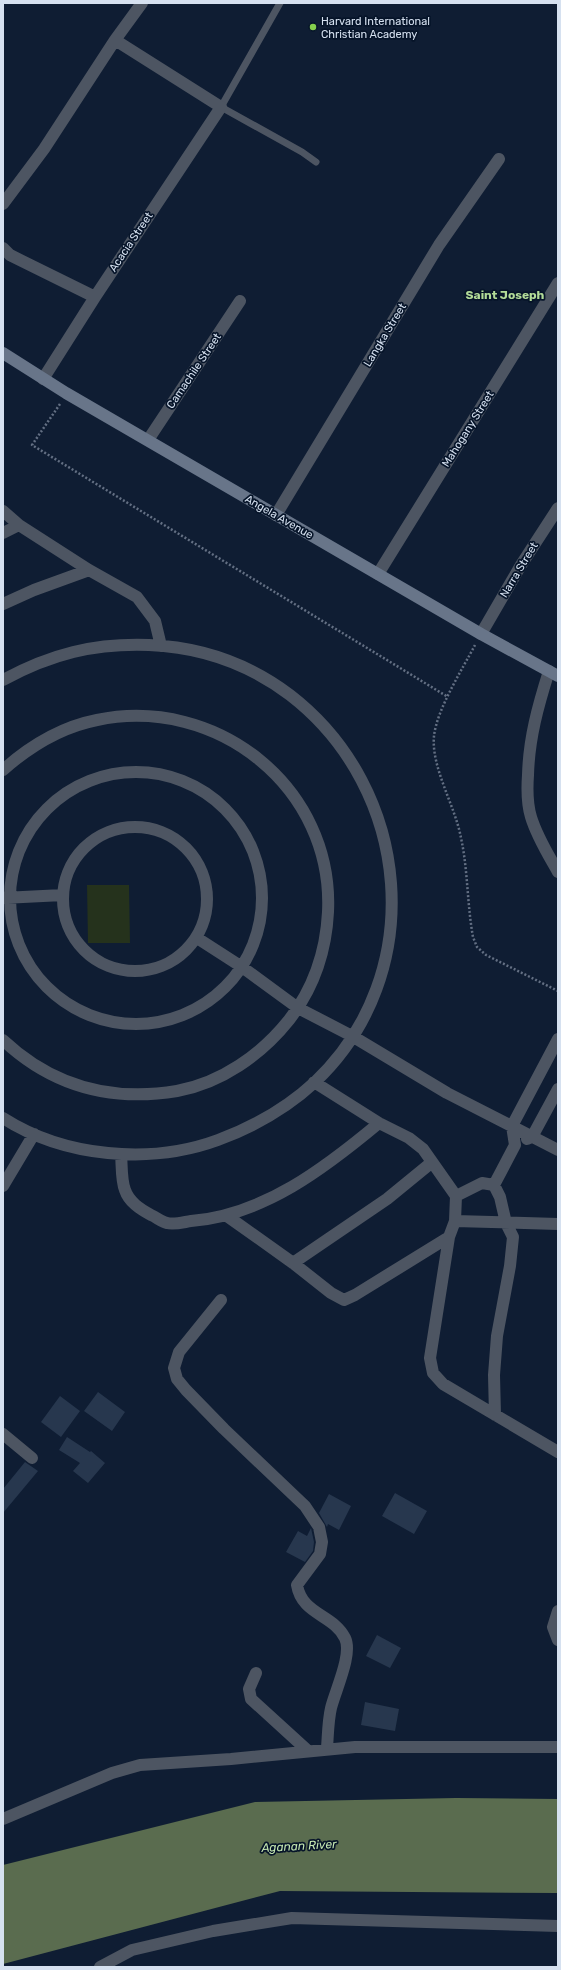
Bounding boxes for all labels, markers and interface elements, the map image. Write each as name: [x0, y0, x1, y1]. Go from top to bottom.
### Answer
place label: Harvard International Christian Academy: [321, 15, 430, 41]
marker: Harvard International Christian Academy: [308, 22, 318, 32]
street label: Acacia Street: [106, 209, 156, 274]
district label: Saint Joseph: [466, 288, 545, 302]
street label: Langka Street: [361, 300, 409, 369]
street label: Camachile Street: [164, 330, 224, 411]
street label: Mahogany Street: [439, 388, 497, 469]
street label: Angela Avenue: [243, 492, 315, 542]
street label: Narra Street: [497, 539, 541, 600]
water label: Aganan River: [260, 1837, 337, 1855]

